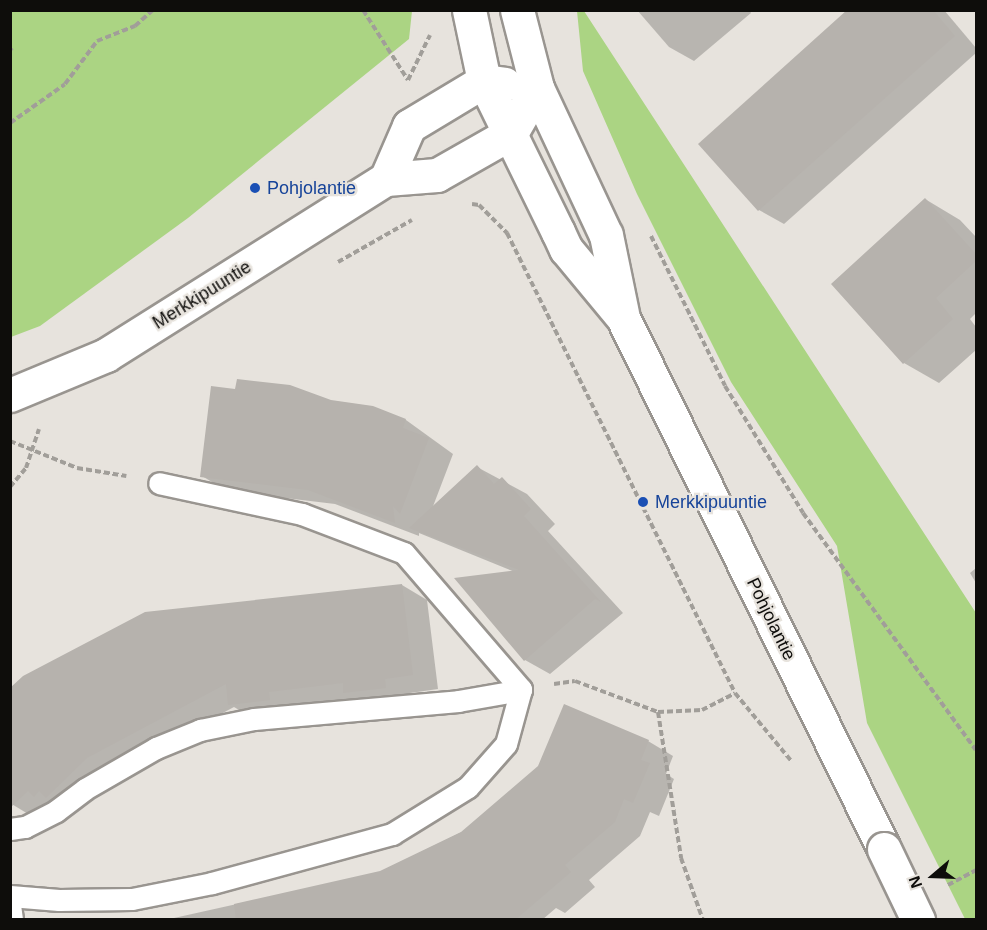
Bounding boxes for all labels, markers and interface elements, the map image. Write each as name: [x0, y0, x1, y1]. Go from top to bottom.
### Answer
place label: Pohjolantie: [267, 177, 356, 199]
marker: Pohjolantie: [248, 181, 262, 195]
street label: Merkkipuuntie: [149, 256, 255, 334]
place label: Merkkipuuntie: [655, 491, 767, 513]
marker: Merkkipuuntie: [636, 495, 650, 509]
street label: Pohjolantie: [742, 574, 800, 664]
north arrow: [903, 846, 963, 906]
text: N: [906, 874, 925, 890]

